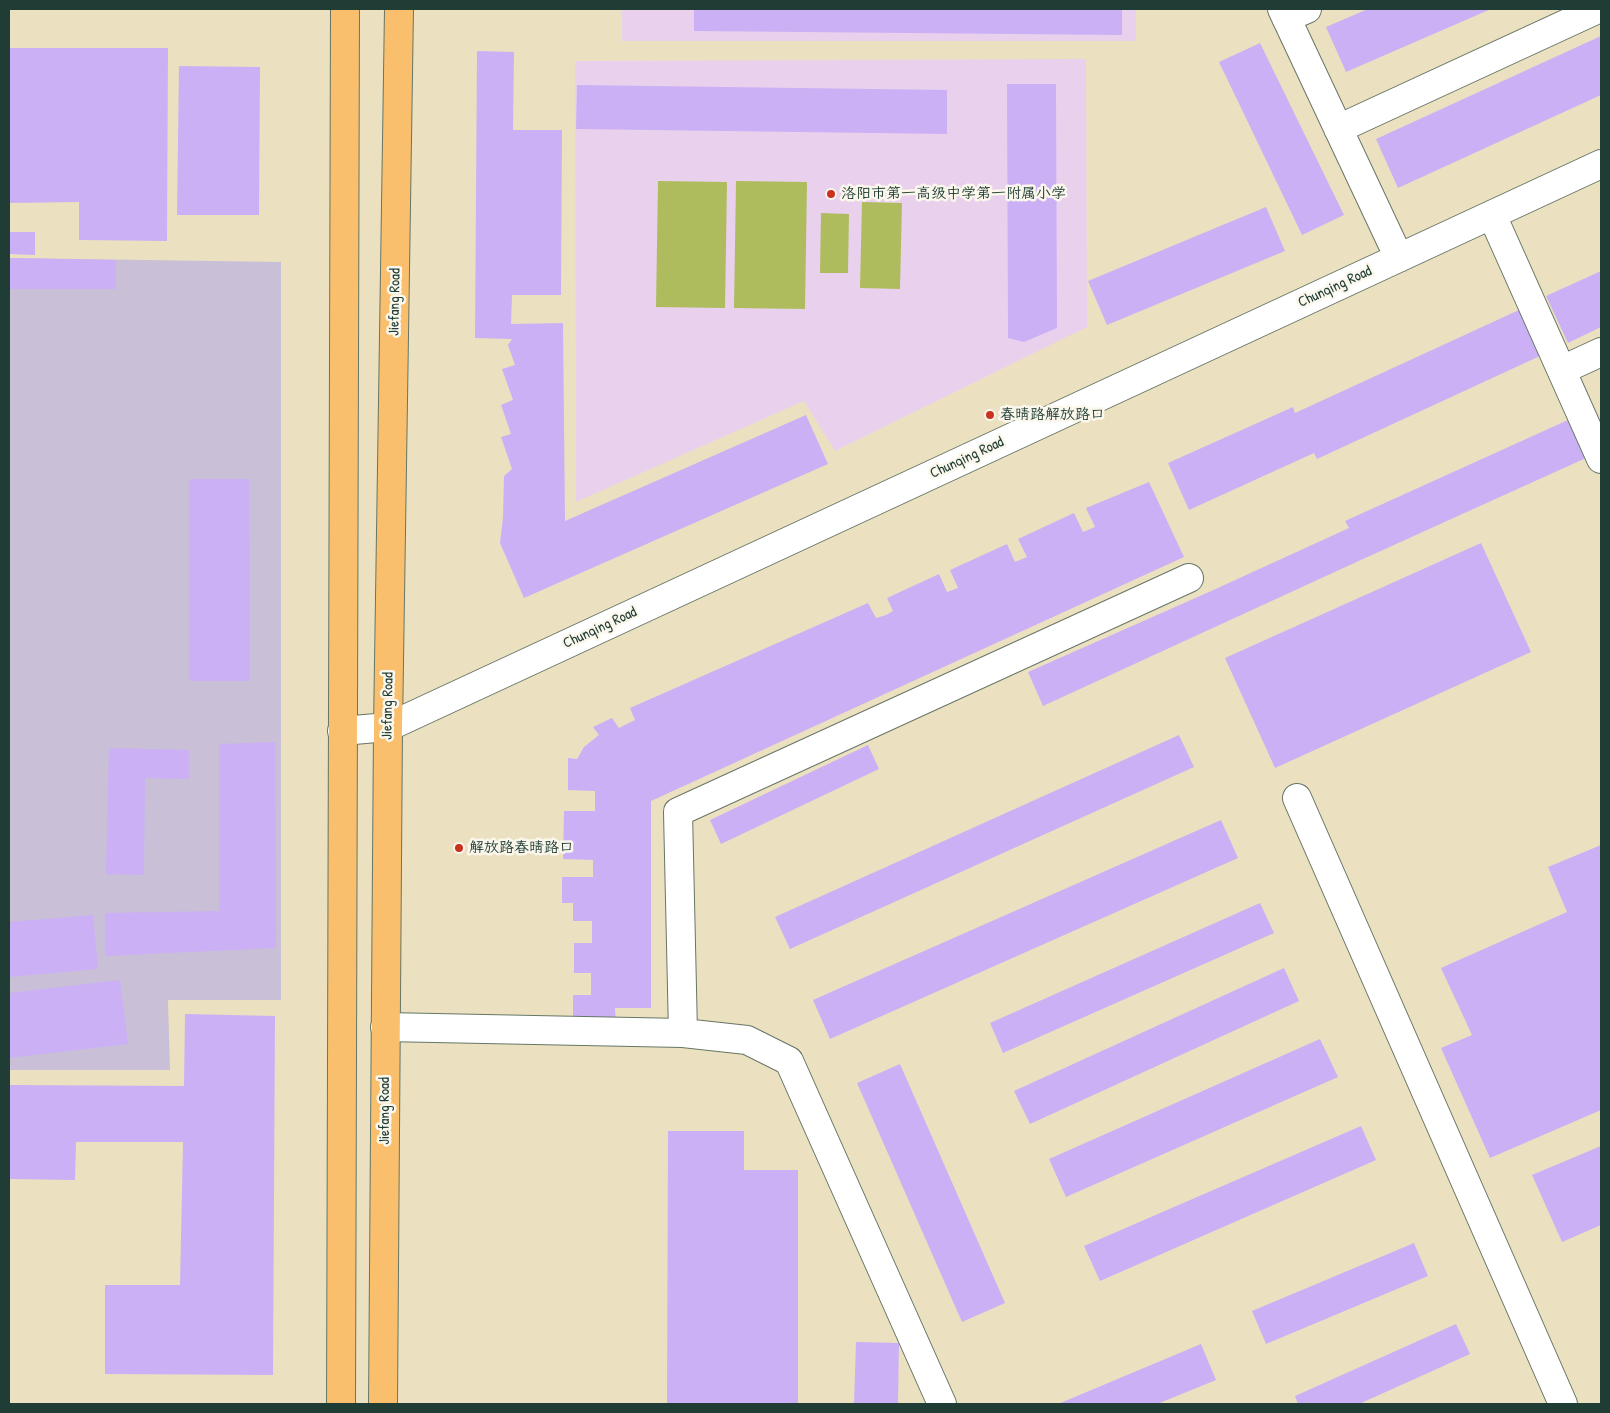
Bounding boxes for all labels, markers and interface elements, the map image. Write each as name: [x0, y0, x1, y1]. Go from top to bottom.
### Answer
place label: 洛阳市第一高级中学第一附属小学: [841, 185, 1066, 203]
marker: 洛阳市第一高级中学第一附属小学: [825, 188, 837, 200]
street label: Chunqing Road: [1295, 262, 1375, 312]
street label: Jiefang Road: [385, 268, 405, 336]
place label: 春晴路解放路口: [1000, 406, 1105, 424]
marker: 春晴路解放路口: [984, 409, 996, 421]
street label: Chunqing Road: [927, 433, 1007, 483]
street label: Chunqing Road: [560, 603, 640, 653]
street label: Jiefang Road: [378, 672, 398, 740]
place label: 解放路春晴路口: [469, 839, 574, 857]
marker: 解放路春晴路口: [453, 842, 465, 854]
street label: Jiefang Road: [376, 1077, 394, 1145]

